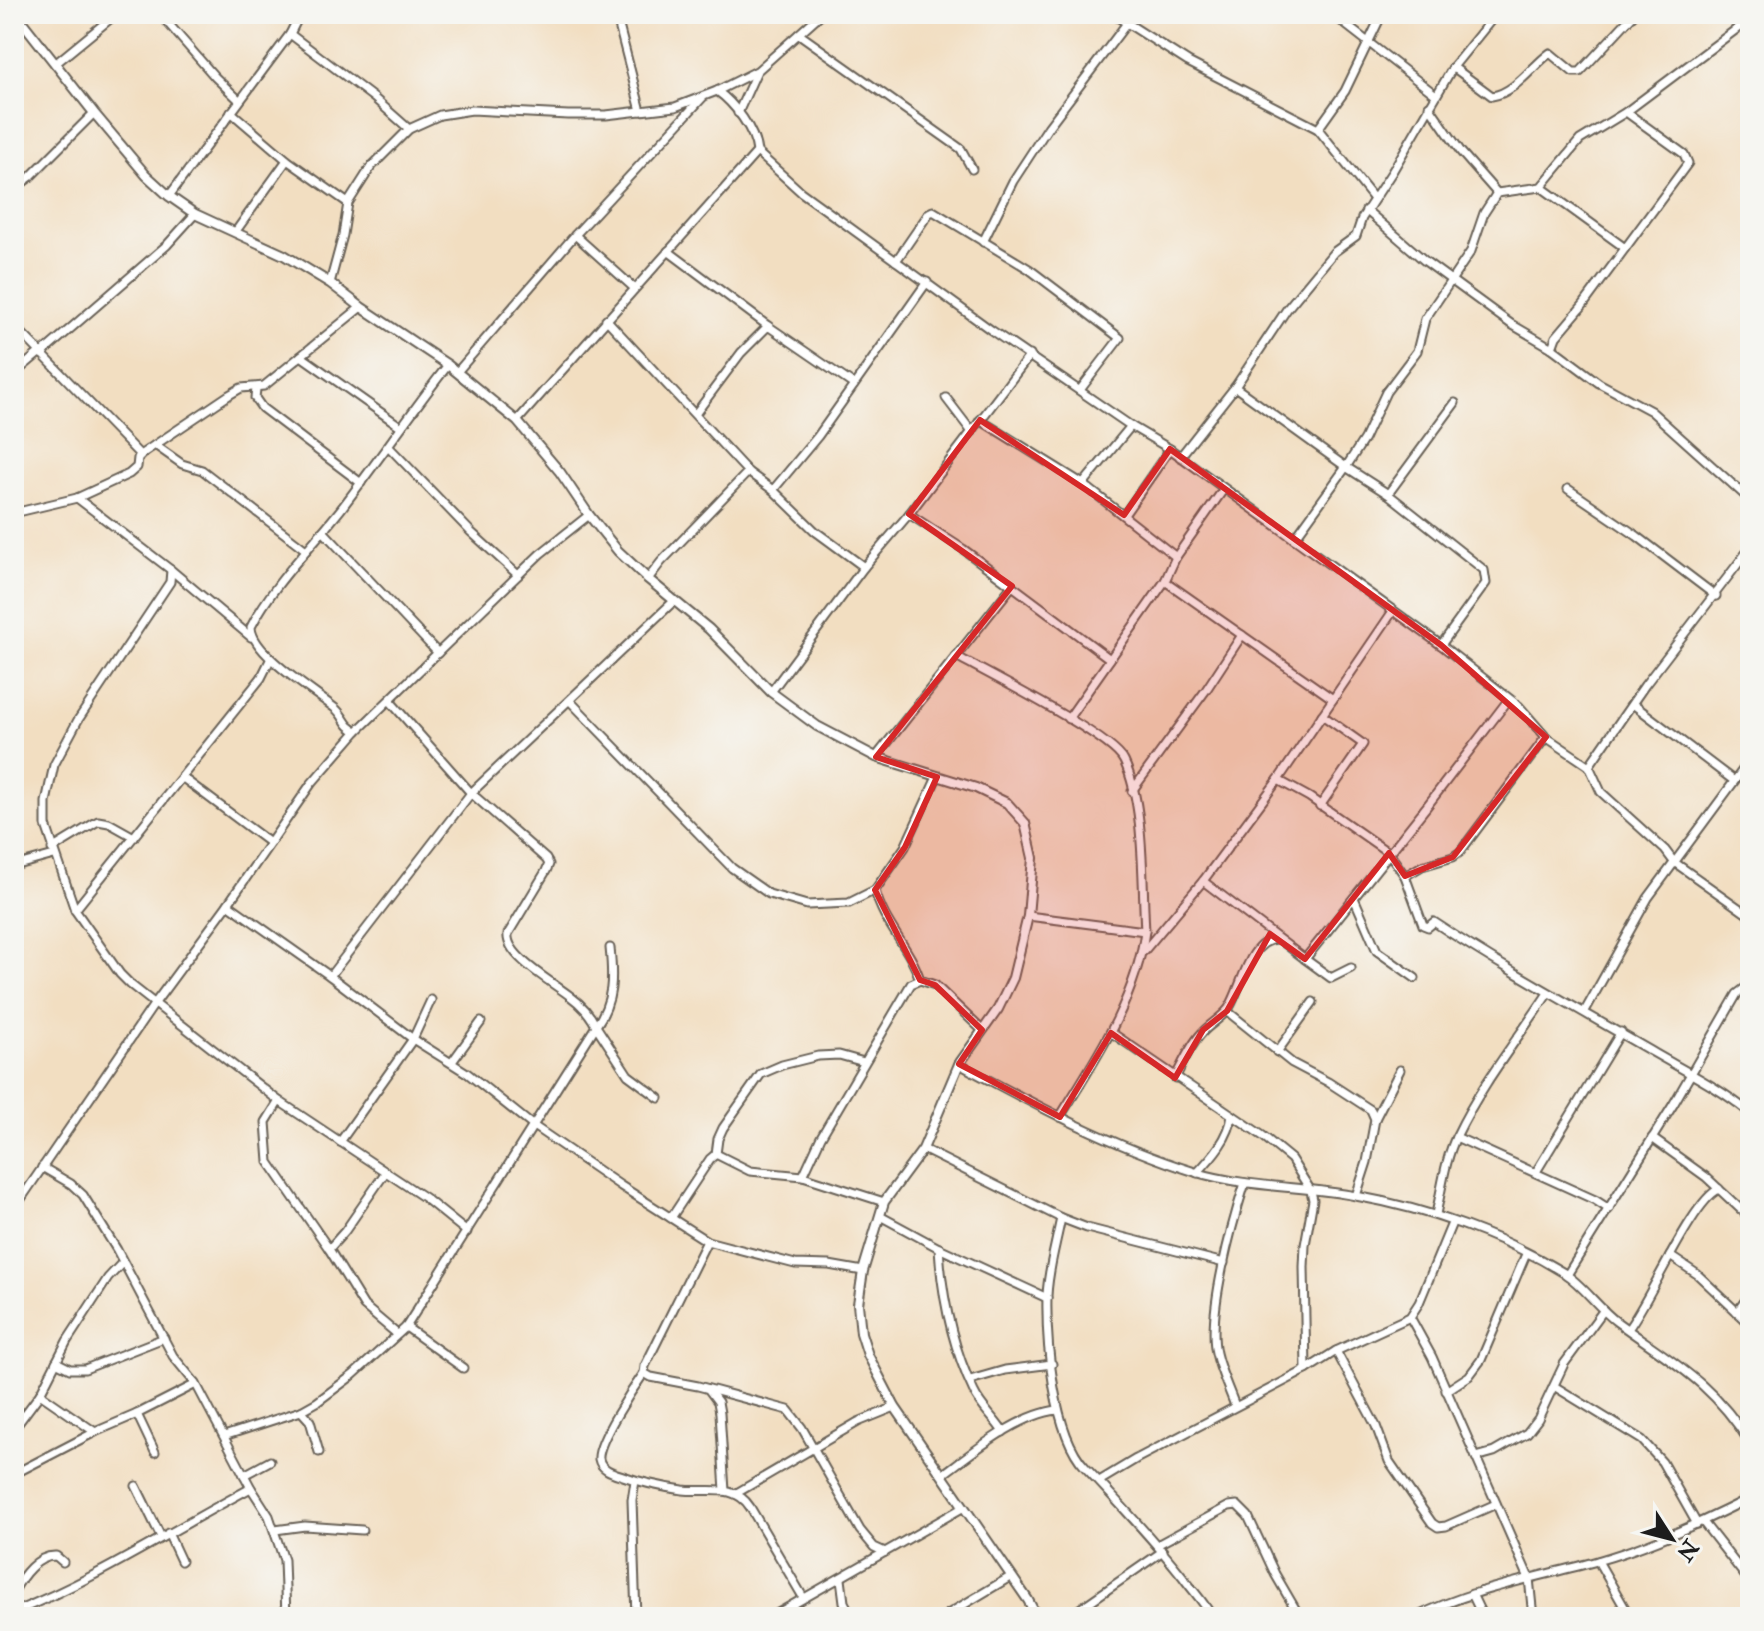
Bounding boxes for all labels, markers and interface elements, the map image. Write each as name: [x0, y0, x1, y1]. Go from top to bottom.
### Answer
north arrow: [1632, 1499, 1712, 1579]
text: N: [1670, 1533, 1705, 1567]

